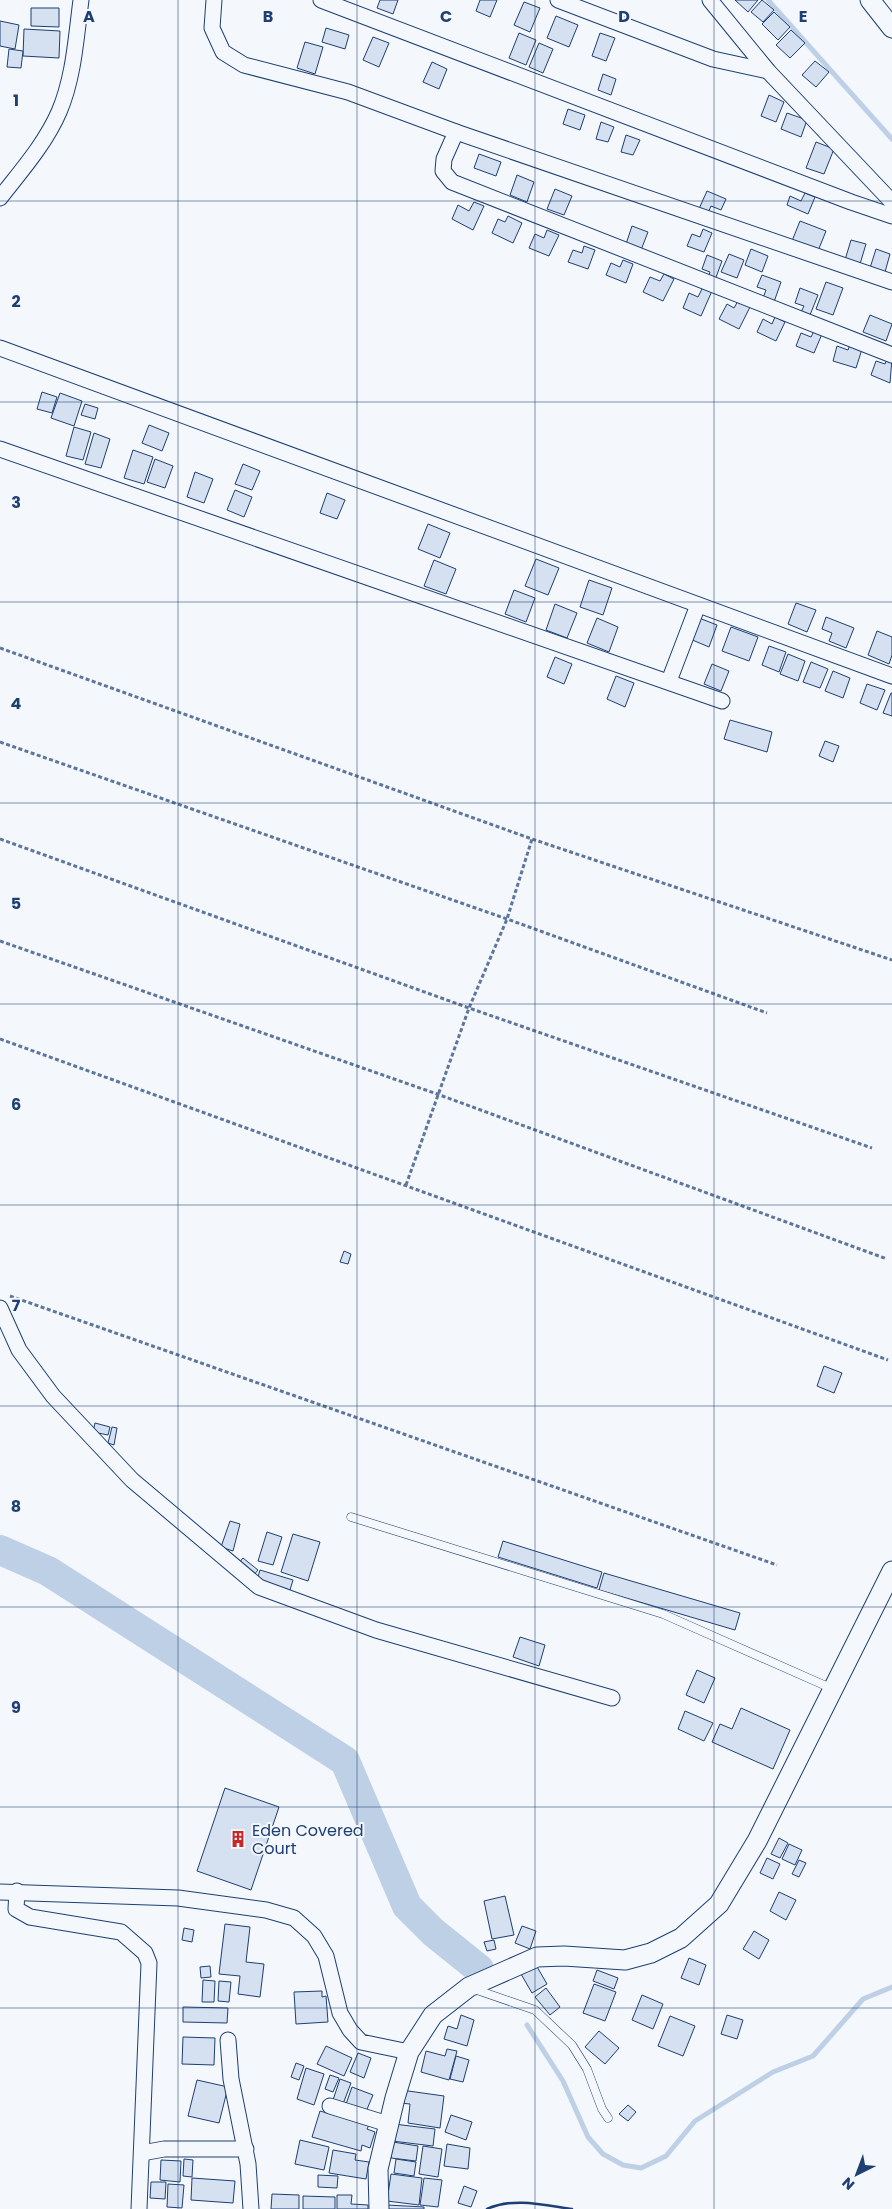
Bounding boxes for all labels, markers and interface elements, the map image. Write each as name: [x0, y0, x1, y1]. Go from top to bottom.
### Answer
text: A: [83, 5, 95, 28]
text: B: [263, 5, 273, 28]
text: C: [440, 5, 452, 28]
text: D: [618, 5, 630, 28]
text: E: [799, 5, 807, 28]
text: 1: [13, 89, 19, 112]
text: 2: [11, 290, 21, 313]
text: 3: [11, 491, 21, 514]
text: 4: [11, 692, 22, 715]
text: 5: [11, 892, 21, 915]
text: 6: [11, 1093, 21, 1116]
text: 7: [12, 1294, 21, 1317]
text: 8: [11, 1495, 21, 1518]
text: 9: [11, 1696, 21, 1719]
place label: Eden Covered Court: [252, 1819, 364, 1860]
building icon: Eden Covered Court: [228, 1829, 248, 1849]
north arrow: [832, 2149, 882, 2199]
text: N: [838, 2173, 859, 2195]

